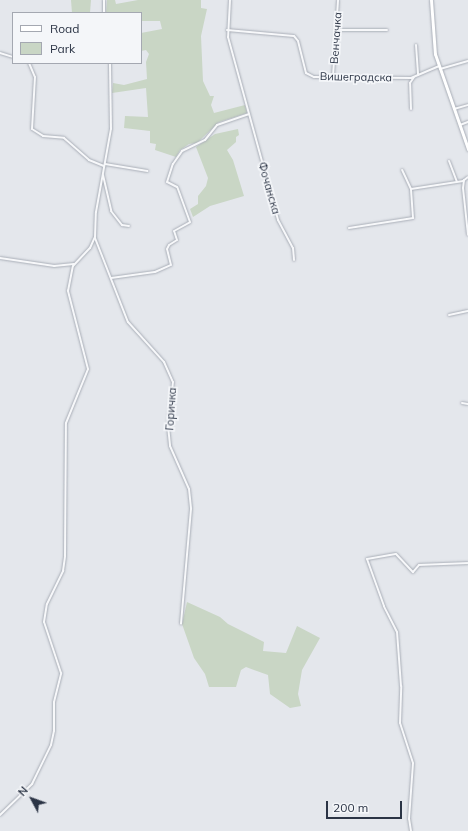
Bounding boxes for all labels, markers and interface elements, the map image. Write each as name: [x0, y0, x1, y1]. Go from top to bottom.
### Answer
legend: [12, 12, 142, 64]
street label: Венчачка: [328, 12, 344, 64]
text: Road: [50, 21, 79, 36]
text: Park: [50, 41, 75, 56]
street label: Вишеградска: [320, 70, 392, 84]
street label: Фочанска: [255, 160, 283, 216]
street label: Горичка: [163, 387, 179, 431]
north arrow: [12, 779, 52, 819]
text: N: [15, 783, 31, 799]
scale bar: [328, 793, 404, 819]
text: 200 m: [333, 800, 368, 815]

